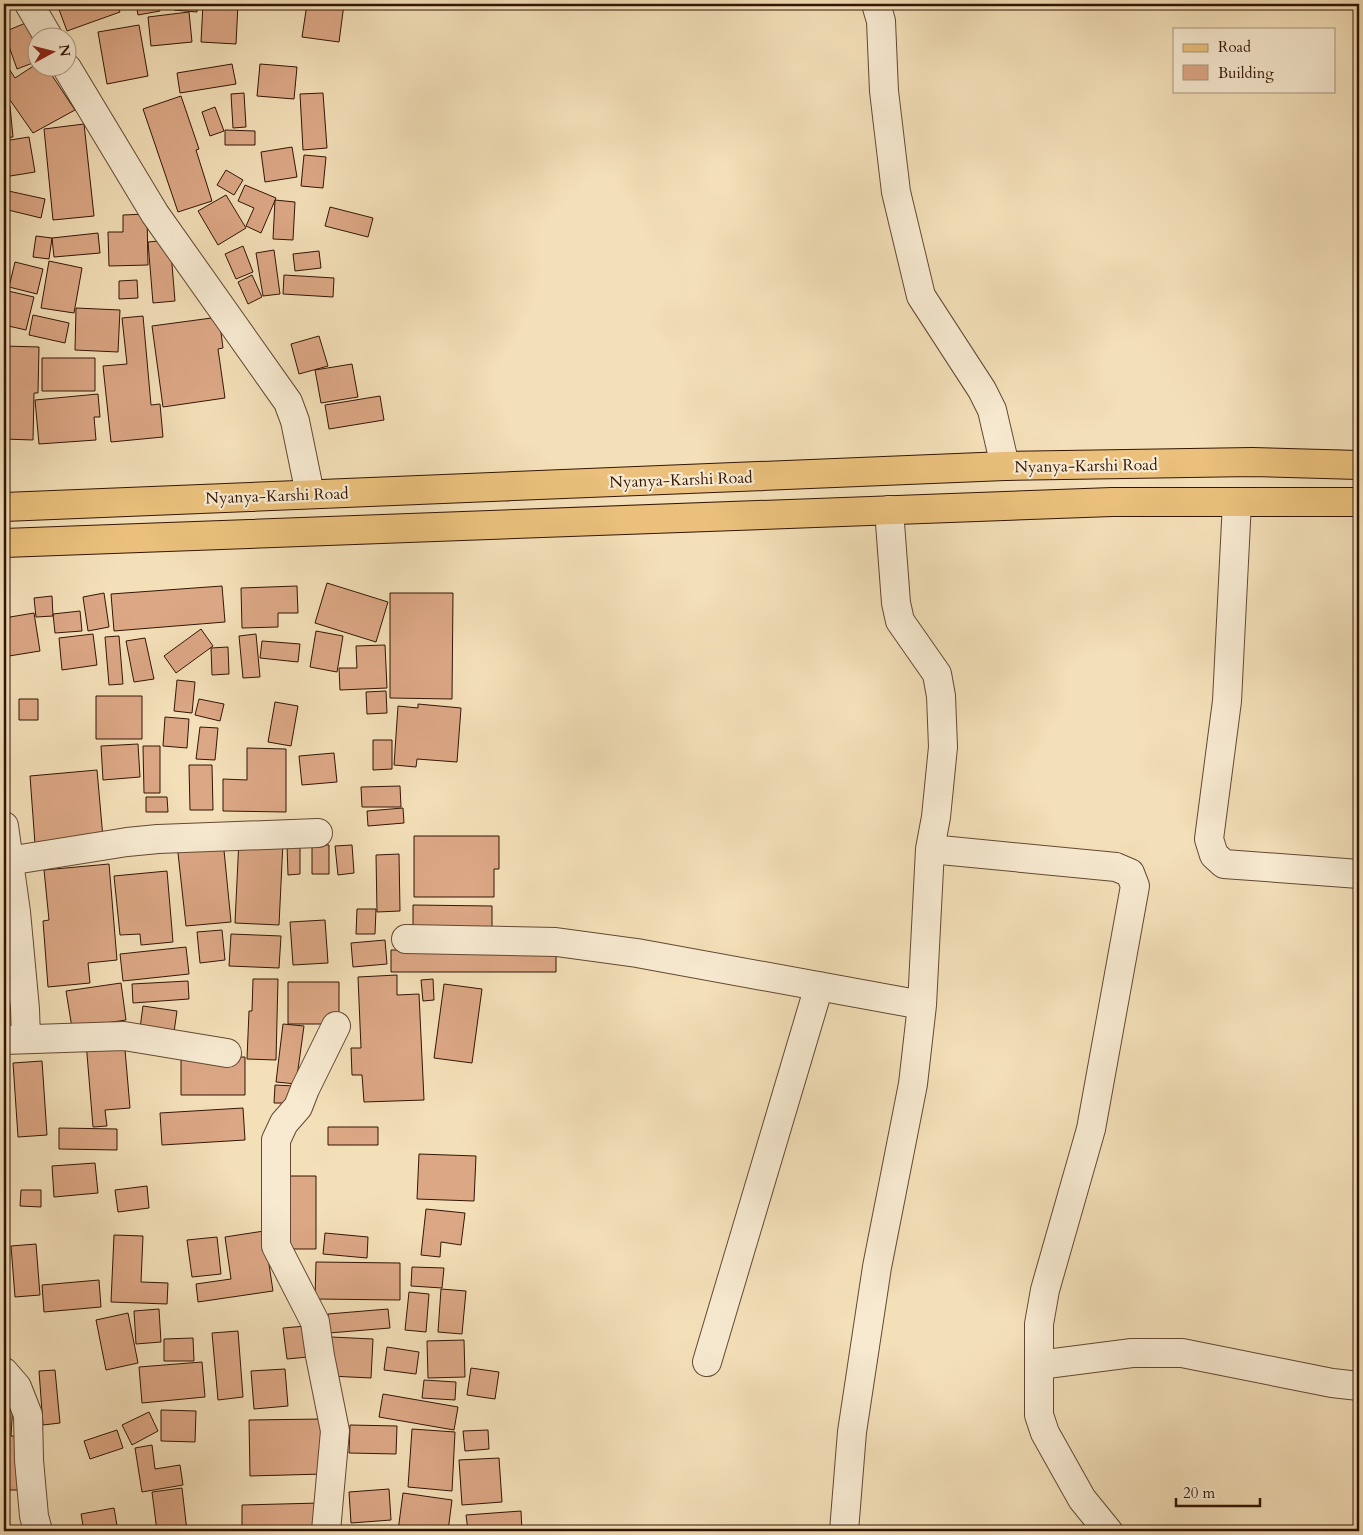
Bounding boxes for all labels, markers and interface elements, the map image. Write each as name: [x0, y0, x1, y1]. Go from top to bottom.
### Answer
north arrow: [28, 28, 78, 78]
legend: [1173, 28, 1336, 92]
text: Road: [1218, 37, 1251, 57]
text: N: [54, 43, 75, 58]
text: Building: [1218, 63, 1274, 83]
street label: Nyanya-Karshi Road: [1014, 454, 1158, 478]
street label: Nyanya-Karshi Road: [609, 466, 754, 493]
street label: Nyanya-Karshi Road: [205, 482, 350, 509]
scale bar: [1176, 1475, 1259, 1507]
text: 20 m: [1183, 1483, 1215, 1503]

